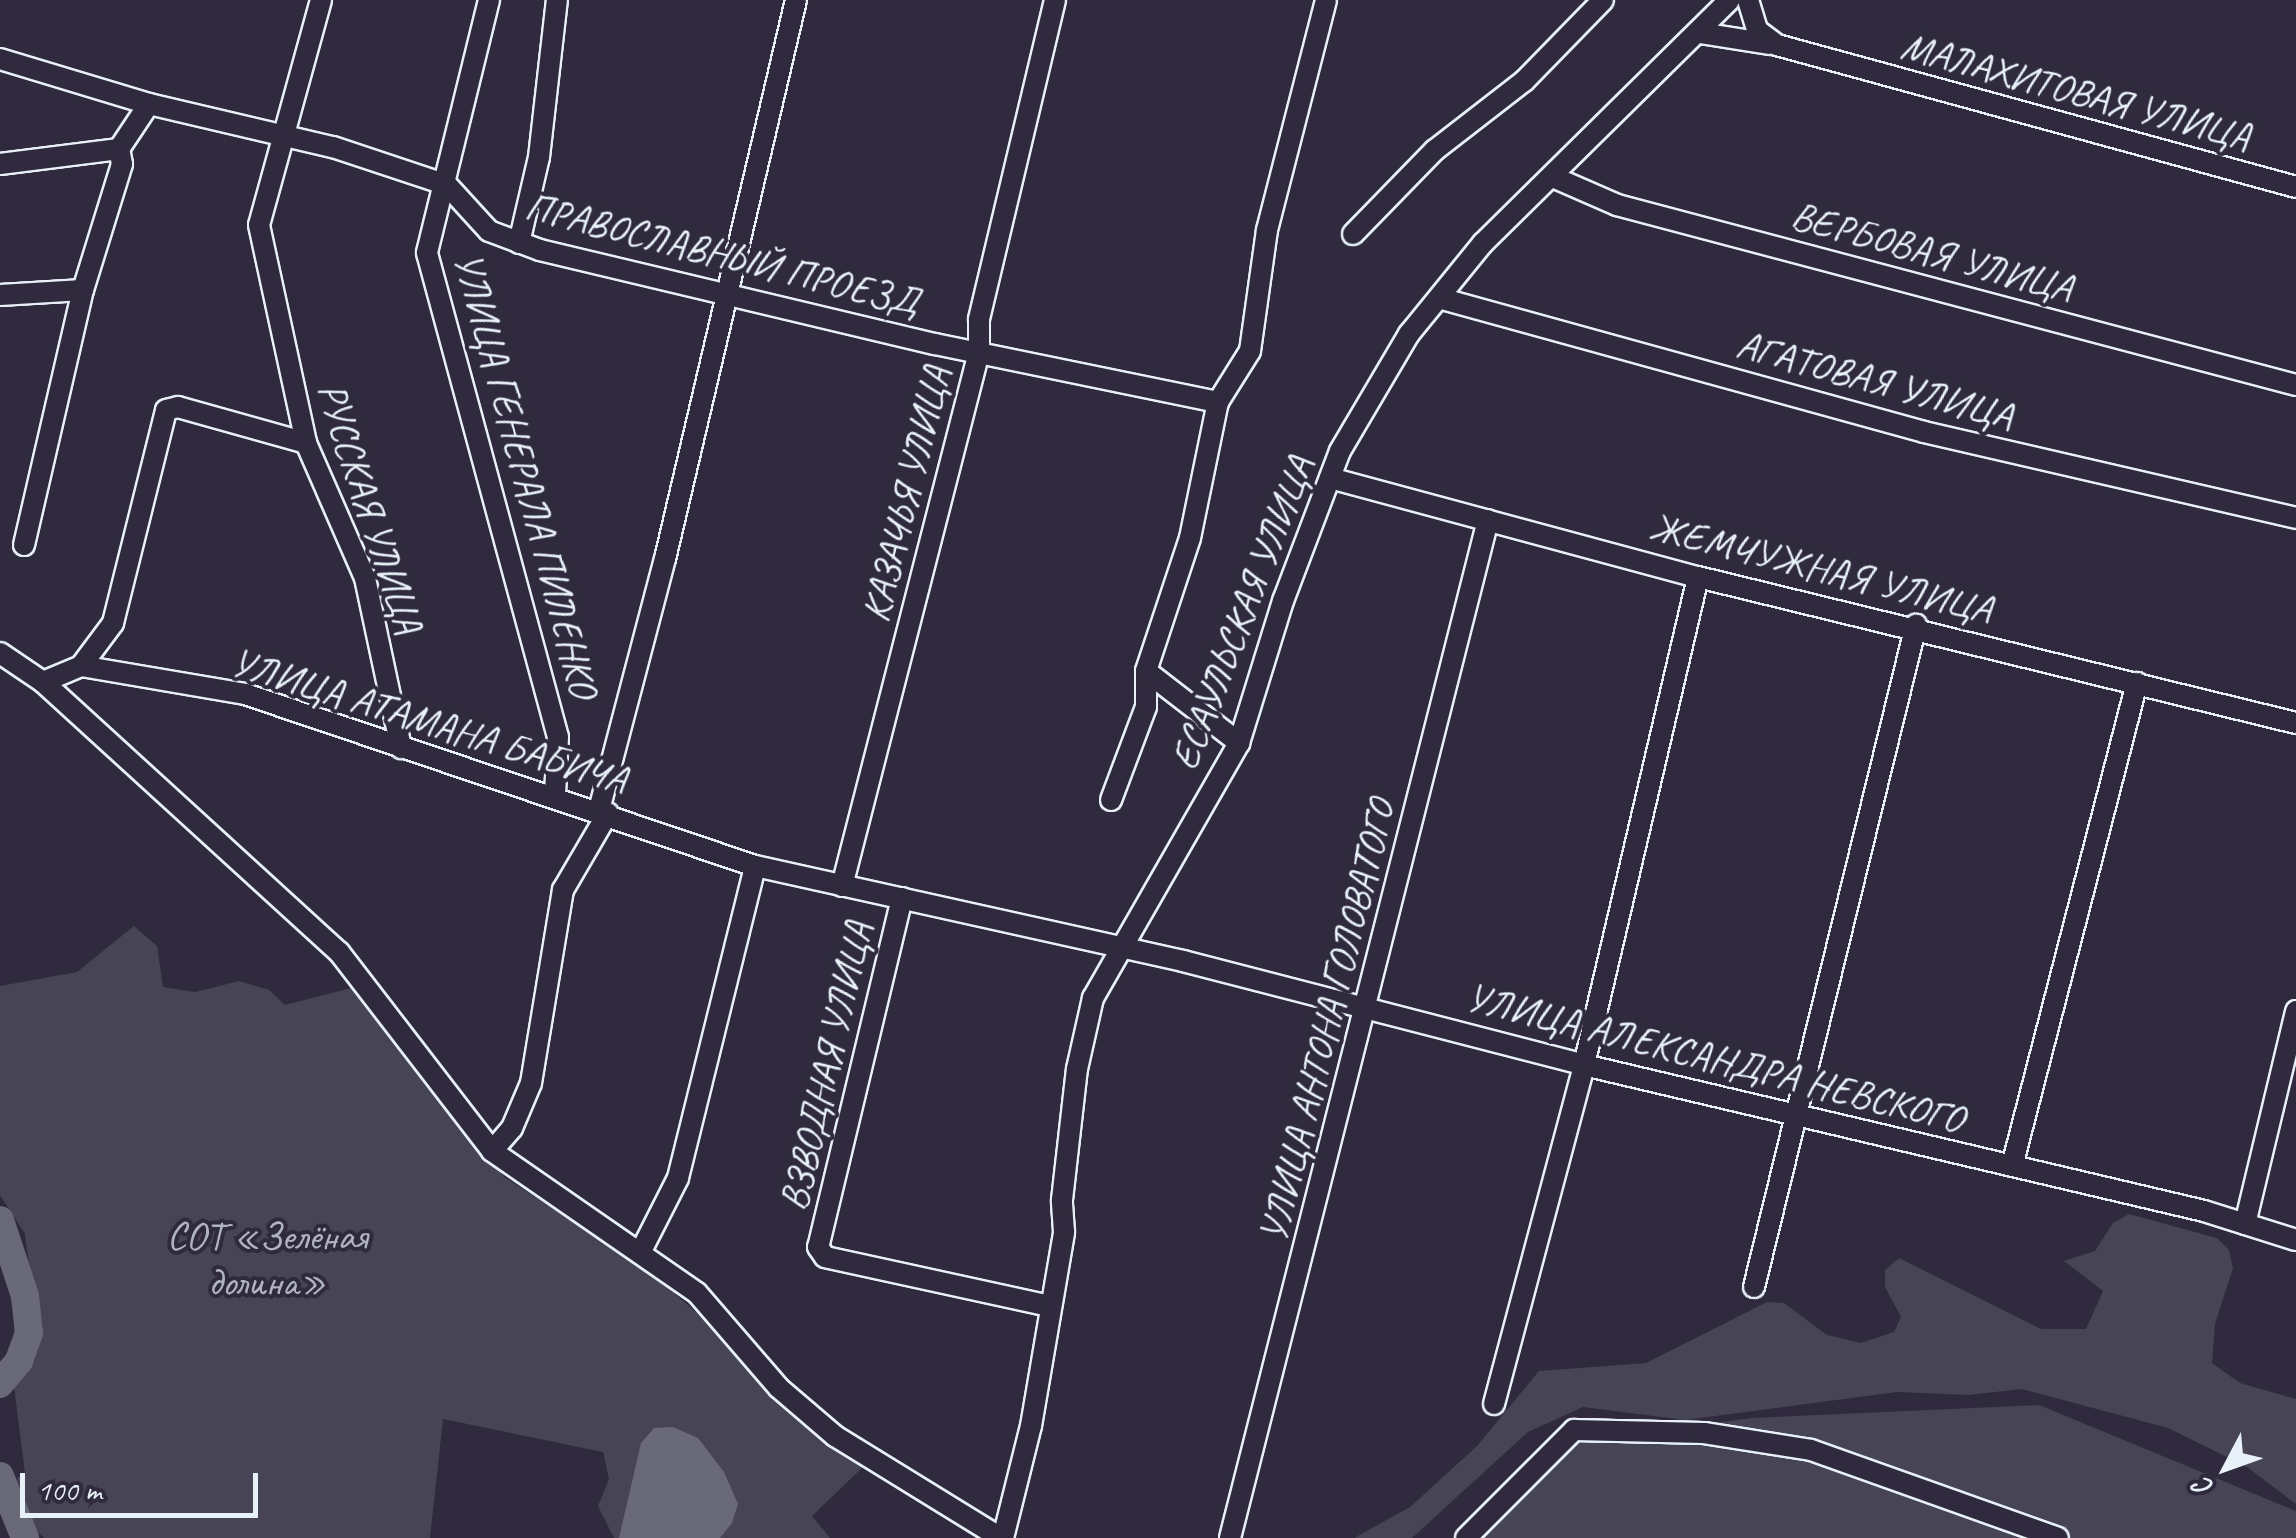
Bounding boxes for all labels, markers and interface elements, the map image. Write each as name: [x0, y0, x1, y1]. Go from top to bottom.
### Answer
street label: МАЛАХИТОВАЯ УЛИЦА: [1896, 21, 2256, 161]
street label: ПРАВОСЛАВНЫЙ ПРОЕЗД: [520, 182, 924, 326]
street label: ВЕРБОВАЯ УЛИЦА: [1786, 191, 2078, 313]
street label: УЛИЦА ГЕНЕРАЛА ПИЛЕНКО: [444, 248, 608, 702]
street label: АГАТОВАЯ УЛИЦА: [1733, 320, 2017, 440]
street label: КАЗАЧЬЯ УЛИЦА: [851, 360, 961, 628]
street label: РУССКАЯ УЛИЦА: [307, 375, 433, 641]
street label: ЕСАУЛЬСКАЯ УЛИЦА: [1161, 451, 1323, 775]
street label: ЖЕМЧУЖНАЯ УЛИЦА: [1645, 502, 1997, 634]
street label: УЛИЦА АТАМАНА БАБИЧА: [226, 638, 632, 804]
street label: УЛИЦА АНТОНА ГОЛОВАТОГО: [1249, 795, 1405, 1247]
street label: ВЗВОДНАЯ УЛИЦА: [769, 917, 883, 1215]
street label: УЛИЦА АЛЕКСАНДРА НЕВСКОГО: [1461, 973, 1969, 1143]
park label: СОТ «Зелёная долина»: [167, 1212, 367, 1306]
north arrow: [2176, 1418, 2276, 1518]
scale bar: [25, 1453, 262, 1515]
text: 100 m: [37, 1471, 102, 1509]
text: С: [2185, 1471, 2221, 1505]

